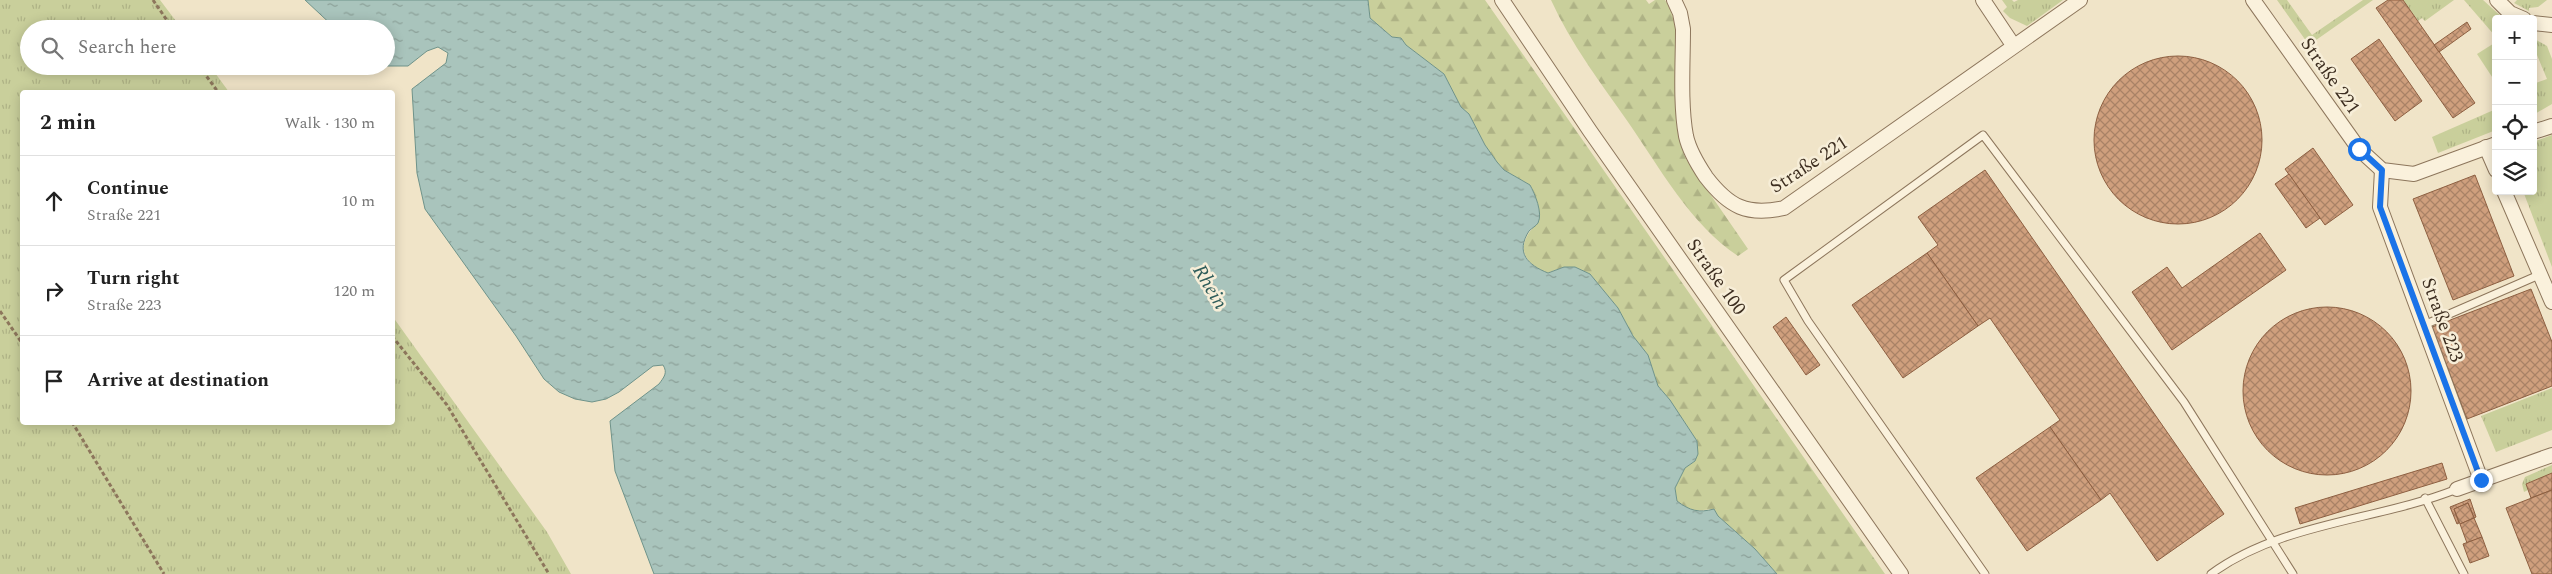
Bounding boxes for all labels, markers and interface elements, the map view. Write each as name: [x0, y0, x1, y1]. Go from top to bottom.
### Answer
map controls: [2492, 15, 2537, 195]
button: +: [2492, 15, 2537, 60]
search box: [20, 20, 395, 75]
street label: Straße 221: [2293, 32, 2367, 120]
text: Search here: [78, 33, 177, 62]
icon: search: [38, 34, 66, 62]
button: −: [2492, 60, 2537, 105]
button: locate: [2492, 105, 2537, 150]
text: 2 min: [40, 107, 96, 139]
text: Walk · 130 m: [284, 111, 375, 135]
street label: Straße 221: [1764, 129, 1854, 201]
route start: [2348, 138, 2371, 161]
button: layers: [2492, 150, 2537, 195]
text: Continue: [87, 174, 169, 203]
icon: ahead: [40, 187, 68, 215]
text: 10 m: [341, 189, 375, 213]
text: Straße 221: [87, 203, 161, 227]
street label: Straße 100: [1679, 233, 1753, 321]
water label: Rhein: [1185, 259, 1235, 316]
text: Turn right: [87, 264, 180, 293]
street label: Straße 223: [2413, 274, 2471, 367]
icon: right: [40, 277, 68, 305]
text: 120 m: [333, 279, 375, 303]
text: Straße 223: [87, 293, 161, 317]
text: Arrive at destination: [87, 366, 269, 395]
icon: arrive: [40, 367, 68, 395]
route end: [2470, 469, 2493, 492]

